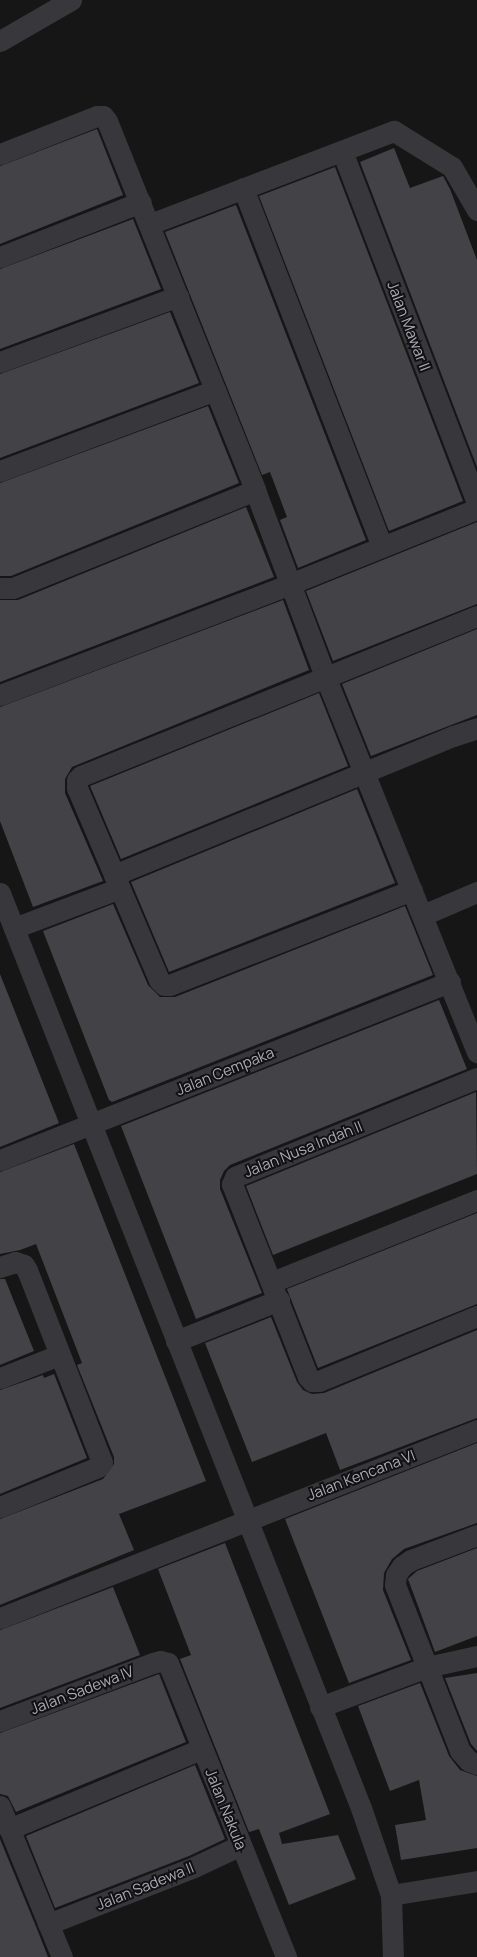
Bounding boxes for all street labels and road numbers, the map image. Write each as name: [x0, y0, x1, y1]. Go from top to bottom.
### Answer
street label: Jalan Mawar II: [384, 279, 434, 373]
street label: Jalan Cempaka: [173, 1043, 277, 1099]
street label: Jalan Nusa Indah II: [241, 1117, 365, 1181]
street label: Jalan Kencana VI: [305, 1446, 417, 1504]
street label: Jalan Sadewa IV: [28, 1662, 136, 1718]
street label: Jalan Nakula: [202, 1766, 250, 1852]
street label: Jalan Sadewa II: [94, 1858, 196, 1914]

